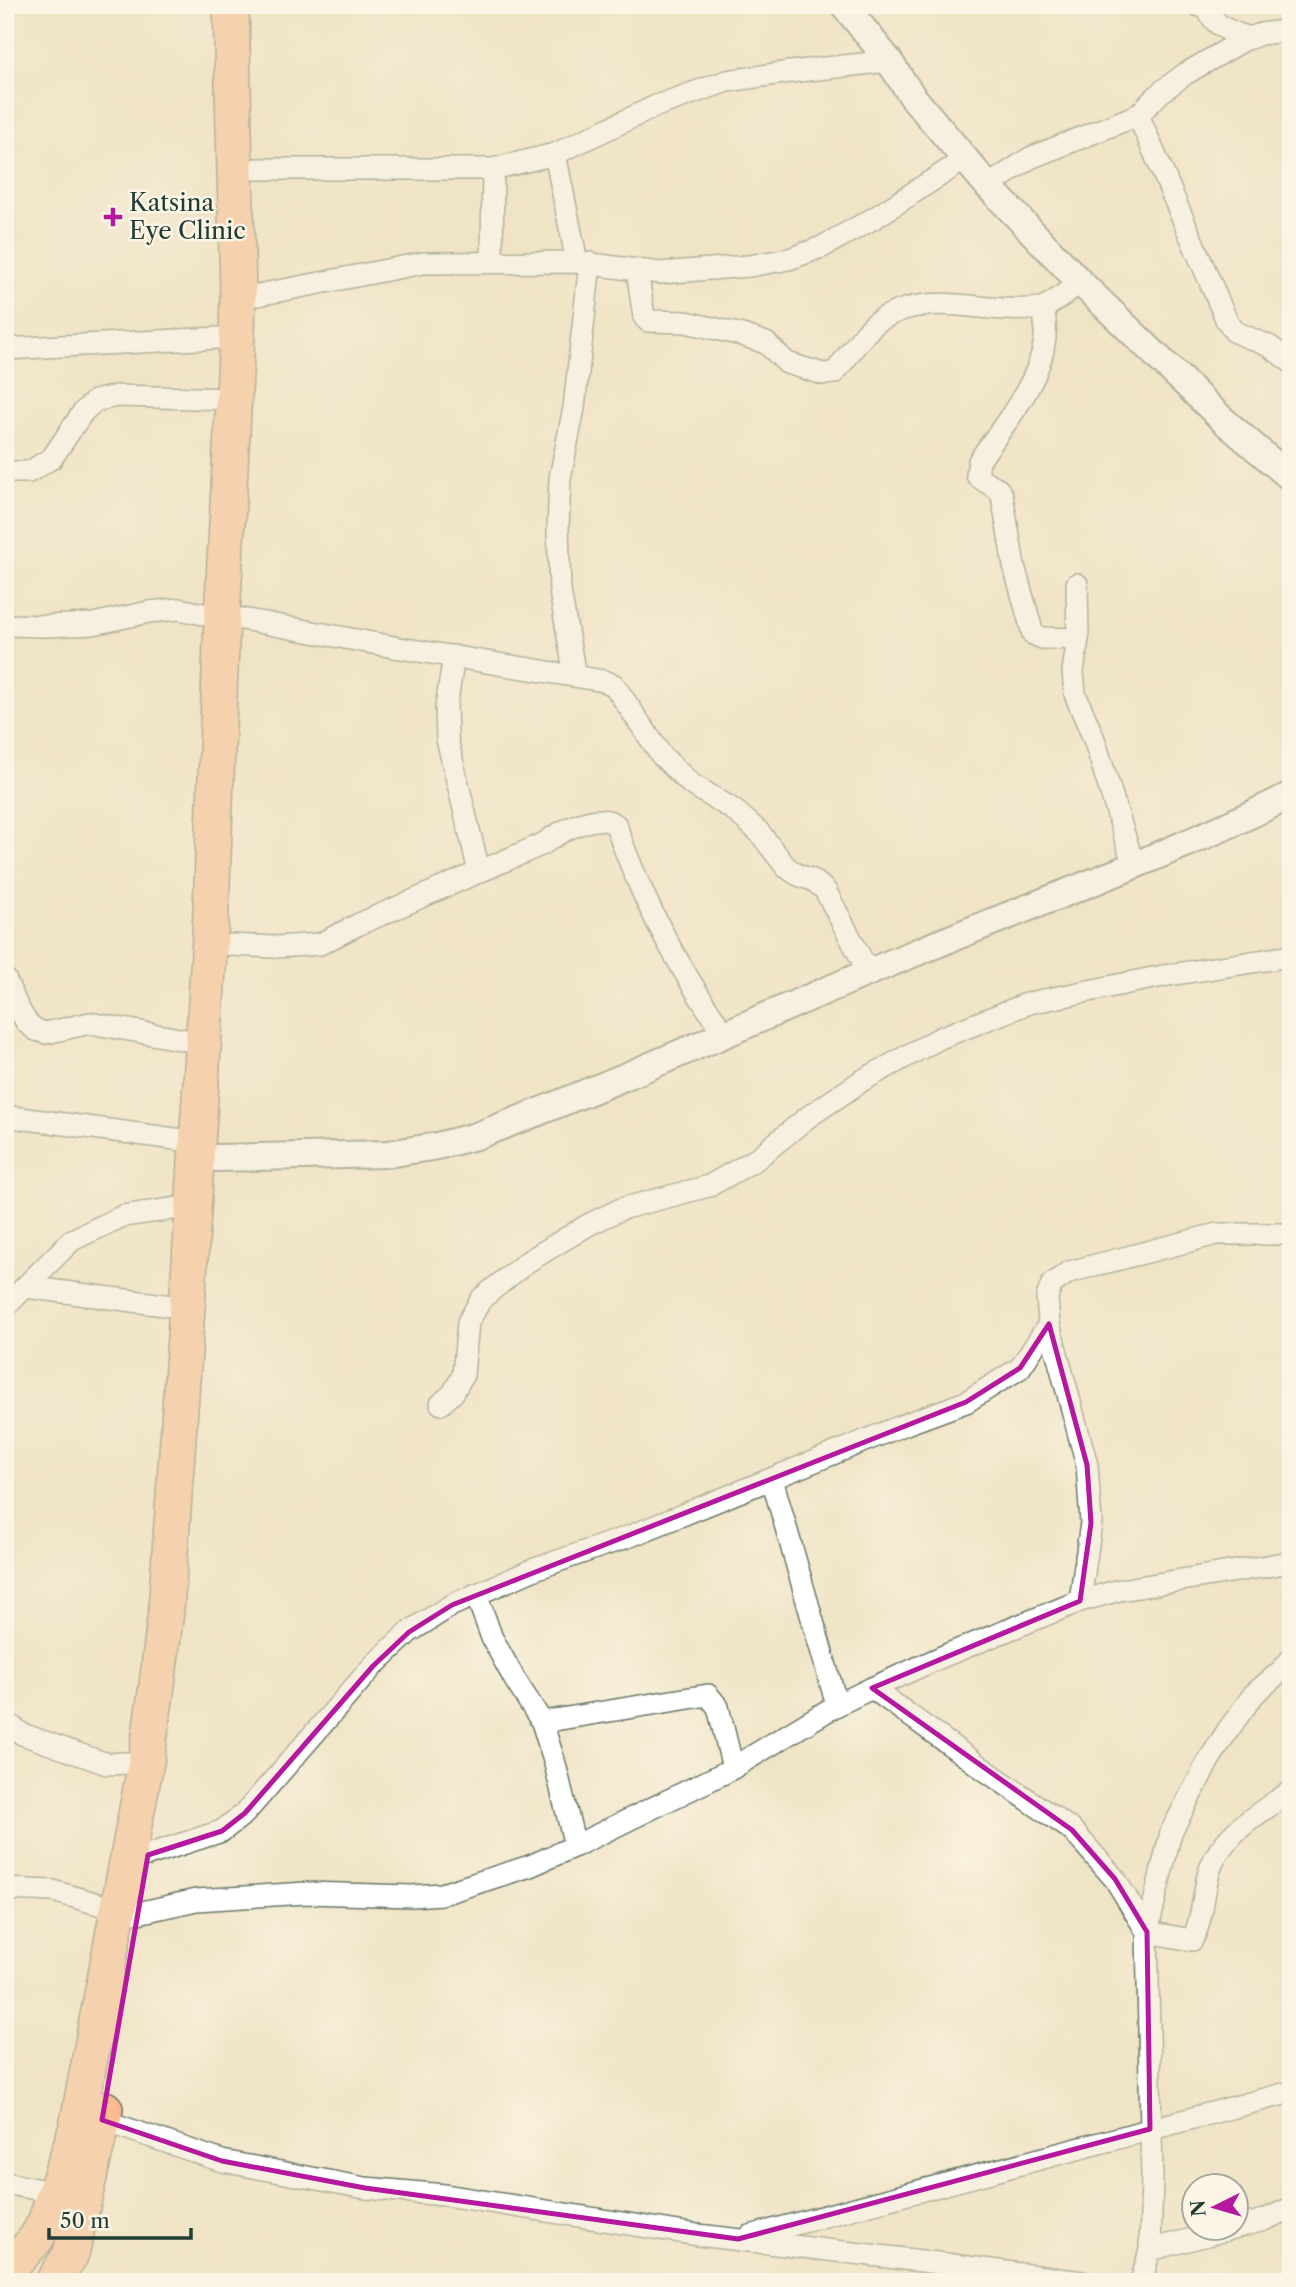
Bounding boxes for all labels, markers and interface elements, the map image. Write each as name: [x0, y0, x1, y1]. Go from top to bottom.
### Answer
place label: Katsina Eye Clinic: [129, 188, 246, 245]
marker: Katsina Eye Clinic: [103, 207, 123, 227]
north arrow: [1180, 2172, 1250, 2242]
scale bar: [49, 2196, 191, 2240]
text: N: [1186, 2199, 1211, 2218]
text: 50 m: [60, 2208, 110, 2233]

